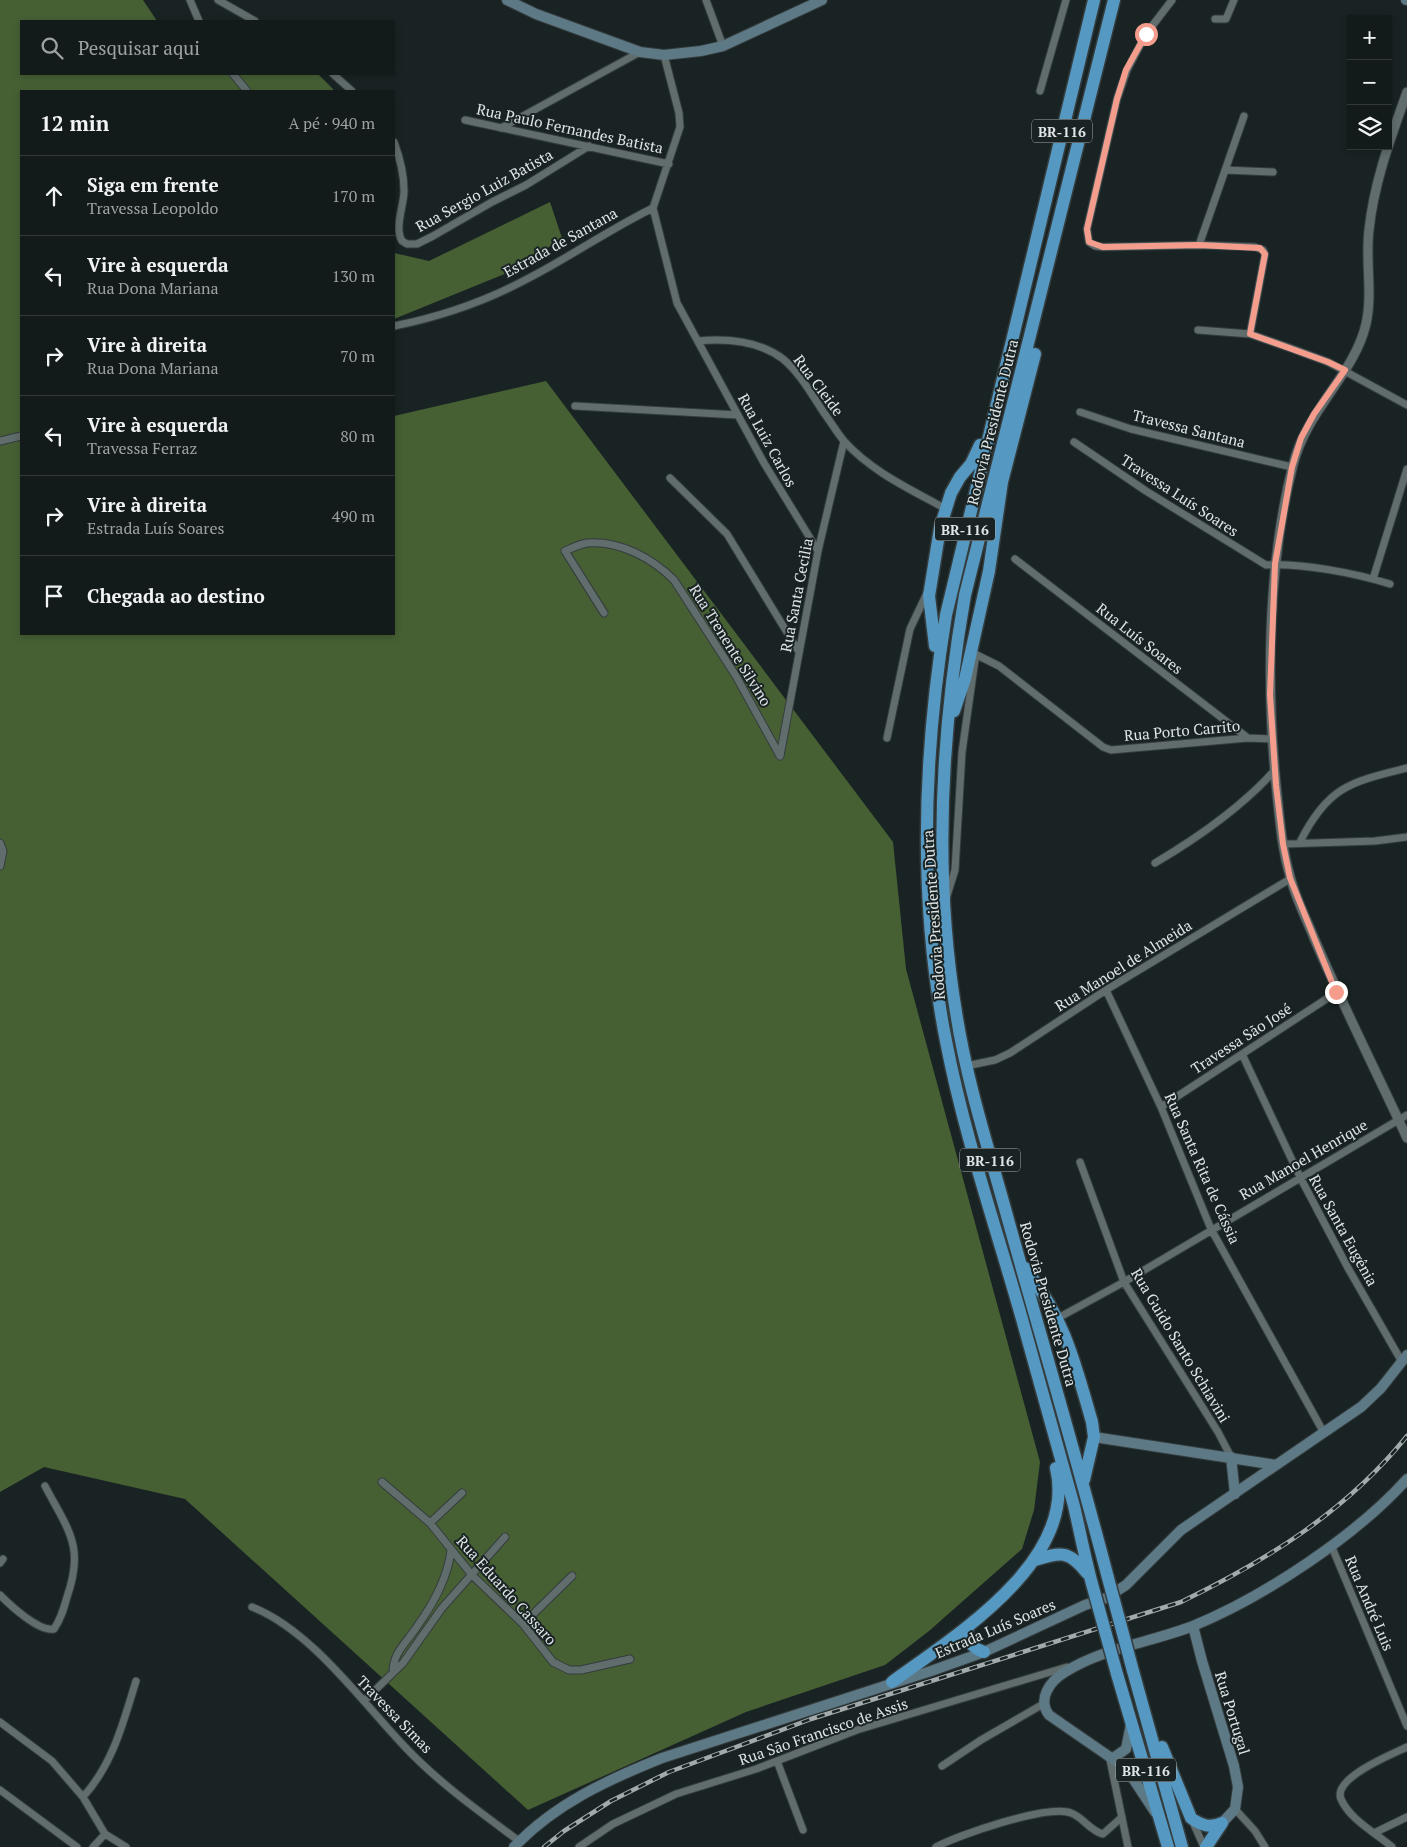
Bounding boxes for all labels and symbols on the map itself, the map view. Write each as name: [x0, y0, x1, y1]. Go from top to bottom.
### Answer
route start: [1135, 23, 1158, 46]
street label: Rua Paulo Fernandes Batista: [475, 98, 666, 158]
road number: BR-116: [1032, 120, 1092, 142]
street label: Rua Sergio Luiz Batista: [412, 144, 557, 236]
street label: Estrada de Santana: [499, 202, 621, 282]
street label: Rodovia Presidente Dutra: [962, 337, 1022, 507]
street label: Rua Cleide: [789, 350, 849, 420]
street label: Rua Luiz Carlos: [734, 390, 802, 490]
street label: Travessa Santana: [1131, 404, 1248, 452]
street label: Travessa Luís Soares: [1117, 449, 1243, 541]
road number: BR-116: [935, 518, 995, 540]
street label: Rua Santa Cecilia: [775, 536, 817, 654]
street label: Rua Trenente Silvino: [685, 580, 777, 710]
street label: Rua Luís Soares: [1093, 598, 1187, 678]
street label: Rua Porto Carrito: [1123, 715, 1241, 745]
street label: Rodovia Presidente Dutra: [917, 829, 949, 1001]
street label: Rua Manoel de Almeida: [1051, 914, 1196, 1015]
route end: [1325, 981, 1348, 1004]
street label: Travessa São José: [1187, 998, 1295, 1078]
street label: Rua Santa Rita de Cássia: [1161, 1089, 1246, 1247]
street label: Rua Manoel Henrique: [1235, 1114, 1371, 1204]
road number: BR-116: [960, 1148, 1020, 1172]
street label: Rua Santa Eugênia: [1305, 1171, 1383, 1290]
street label: Rodovia Presidente Dutra: [1016, 1219, 1082, 1389]
street label: Rua Guido Santo Schiavini: [1127, 1264, 1235, 1426]
street label: Rua Eduardo Cassaro: [453, 1531, 561, 1649]
street label: Rua André Luis: [1341, 1552, 1399, 1654]
street label: Estrada Luís Soares: [932, 1594, 1058, 1662]
street label: Rua Portugal: [1211, 1669, 1255, 1757]
street label: Travessa Simas: [353, 1671, 437, 1757]
street label: Rua São Francisco de Assis: [736, 1693, 910, 1769]
road number: BR-116: [1116, 1758, 1176, 1782]

